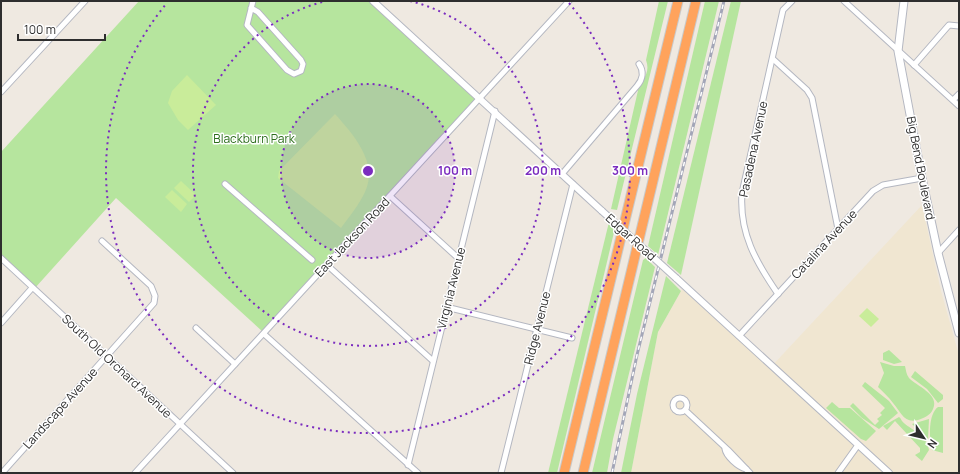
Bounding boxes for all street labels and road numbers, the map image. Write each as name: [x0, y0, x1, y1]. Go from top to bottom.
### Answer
street label: Pasadena Avenue: [735, 99, 771, 199]
street label: Big Bend Boulevard: [903, 115, 939, 221]
street label: East Jackson Road: [311, 194, 393, 280]
street label: Catalina Avenue: [787, 205, 861, 283]
street label: Edgar Road: [602, 210, 660, 264]
street label: Virginia Avenue: [433, 245, 469, 331]
street label: Ridge Avenue: [520, 290, 554, 366]
street label: South Old Orchard Avenue: [58, 310, 176, 422]
street label: Landscape Avenue: [19, 364, 101, 452]

